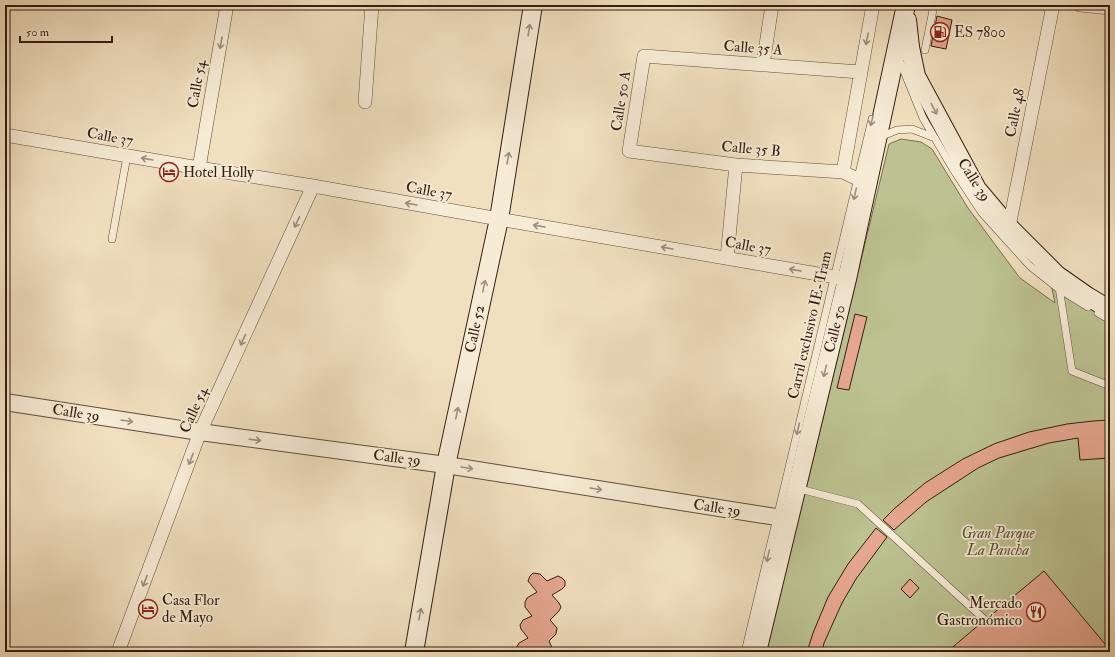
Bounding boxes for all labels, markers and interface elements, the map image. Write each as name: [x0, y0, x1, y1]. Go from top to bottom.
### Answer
scale bar: [20, 18, 112, 44]
fuel station icon: ES 7800: [929, 21, 951, 43]
place label: ES 7800: [954, 23, 1006, 42]
one-way arrow: [525, 24, 533, 37]
text: 50 m: [26, 25, 50, 40]
one-way arrow: [862, 32, 870, 45]
street label: Calle 35 A: [723, 36, 784, 60]
one-way arrow: [216, 37, 224, 50]
street label: Calle 54: [183, 58, 211, 110]
street label: Calle 50 A: [607, 69, 635, 133]
street label: Calle 48: [1001, 87, 1029, 139]
one-way arrow: [930, 103, 938, 115]
one-way arrow: [868, 113, 876, 126]
street label: Calle 37: [85, 124, 135, 150]
street label: Calle 35 B: [721, 137, 781, 161]
one-way arrow: [505, 152, 513, 165]
one-way arrow: [141, 155, 154, 163]
street label: Calle 39: [953, 155, 995, 205]
hotel icon: Hotel Holly: [158, 161, 180, 183]
place label: Hotel Holly: [183, 163, 254, 182]
street label: Calle 37: [404, 178, 454, 204]
one-way arrow: [850, 187, 858, 200]
one-way arrow: [405, 199, 418, 207]
one-way arrow: [293, 215, 300, 227]
one-way arrow: [533, 222, 546, 230]
street label: Calle 37: [723, 233, 773, 259]
one-way arrow: [661, 244, 674, 252]
street label: Carril exclusivo IE-Tram: [784, 249, 836, 401]
one-way arrow: [789, 266, 802, 274]
one-way arrow: [481, 280, 489, 293]
street label: Calle 52: [461, 303, 489, 355]
street label: Calle 50: [820, 303, 850, 355]
one-way arrow: [239, 333, 246, 345]
one-way arrow: [820, 365, 828, 378]
street label: Calle 54: [175, 383, 213, 436]
street label: Calle 39: [51, 400, 101, 426]
one-way arrow: [453, 407, 461, 420]
one-way arrow: [120, 417, 133, 425]
one-way arrow: [794, 422, 802, 435]
one-way arrow: [248, 436, 261, 444]
street label: Calle 39: [372, 446, 422, 470]
one-way arrow: [186, 452, 194, 464]
one-way arrow: [460, 464, 473, 472]
one-way arrow: [589, 485, 602, 493]
street label: Calle 39: [692, 495, 742, 521]
park label: Gran Parque La Pancha: [961, 524, 1036, 560]
one-way arrow: [764, 549, 772, 562]
one-way arrow: [141, 574, 149, 586]
place label: Casa Flor de Mayo: [162, 591, 220, 627]
place label: Mercado Gastronómico: [937, 594, 1022, 630]
hotel icon: Casa Flor de Mayo: [137, 598, 159, 620]
restaurant icon: Mercado Gastronómico: [1025, 601, 1047, 623]
one-way arrow: [416, 607, 424, 620]

